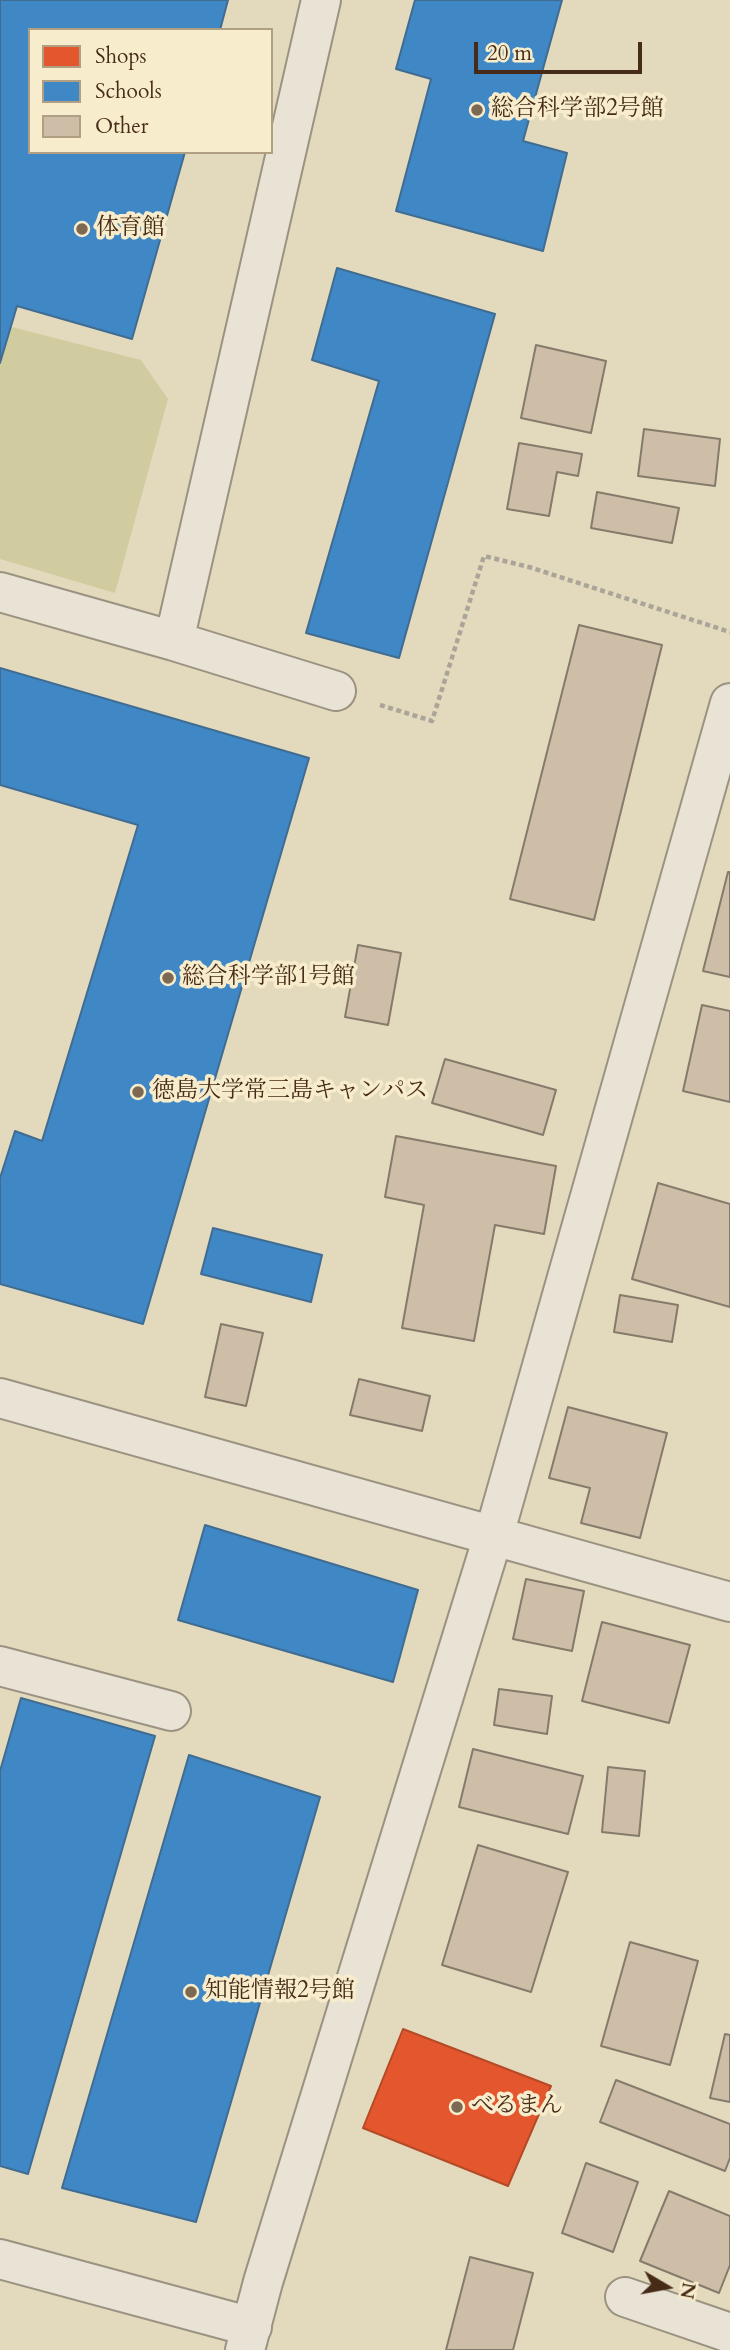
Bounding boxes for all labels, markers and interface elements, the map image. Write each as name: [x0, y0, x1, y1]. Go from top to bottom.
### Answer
legend: [28, 28, 273, 154]
scale bar: [478, 28, 646, 72]
text: 20 m: [487, 39, 532, 68]
text: Shops: [95, 42, 147, 71]
text: Schools: [95, 77, 162, 106]
place label: 総合科学部2号館: [491, 96, 664, 124]
marker: 総合科学部2号館: [469, 102, 485, 118]
text: Other: [95, 112, 149, 141]
place label: 体育館: [96, 215, 165, 243]
marker: 体育館: [74, 221, 90, 237]
place label: 総合科学部1号館: [182, 964, 355, 992]
marker: 総合科学部1号館: [160, 970, 176, 986]
place label: 徳島大学常三島キャンパス: [152, 1078, 428, 1106]
marker: 徳島大学常三島キャンパス: [130, 1084, 146, 1100]
place label: 知能情報2号館: [205, 1978, 355, 2006]
marker: 知能情報2号館: [183, 1984, 199, 2000]
place label: べるまん: [471, 2093, 563, 2121]
marker: べるまん: [449, 2099, 465, 2115]
north arrow: [632, 2252, 702, 2322]
text: N: [673, 2280, 702, 2301]

